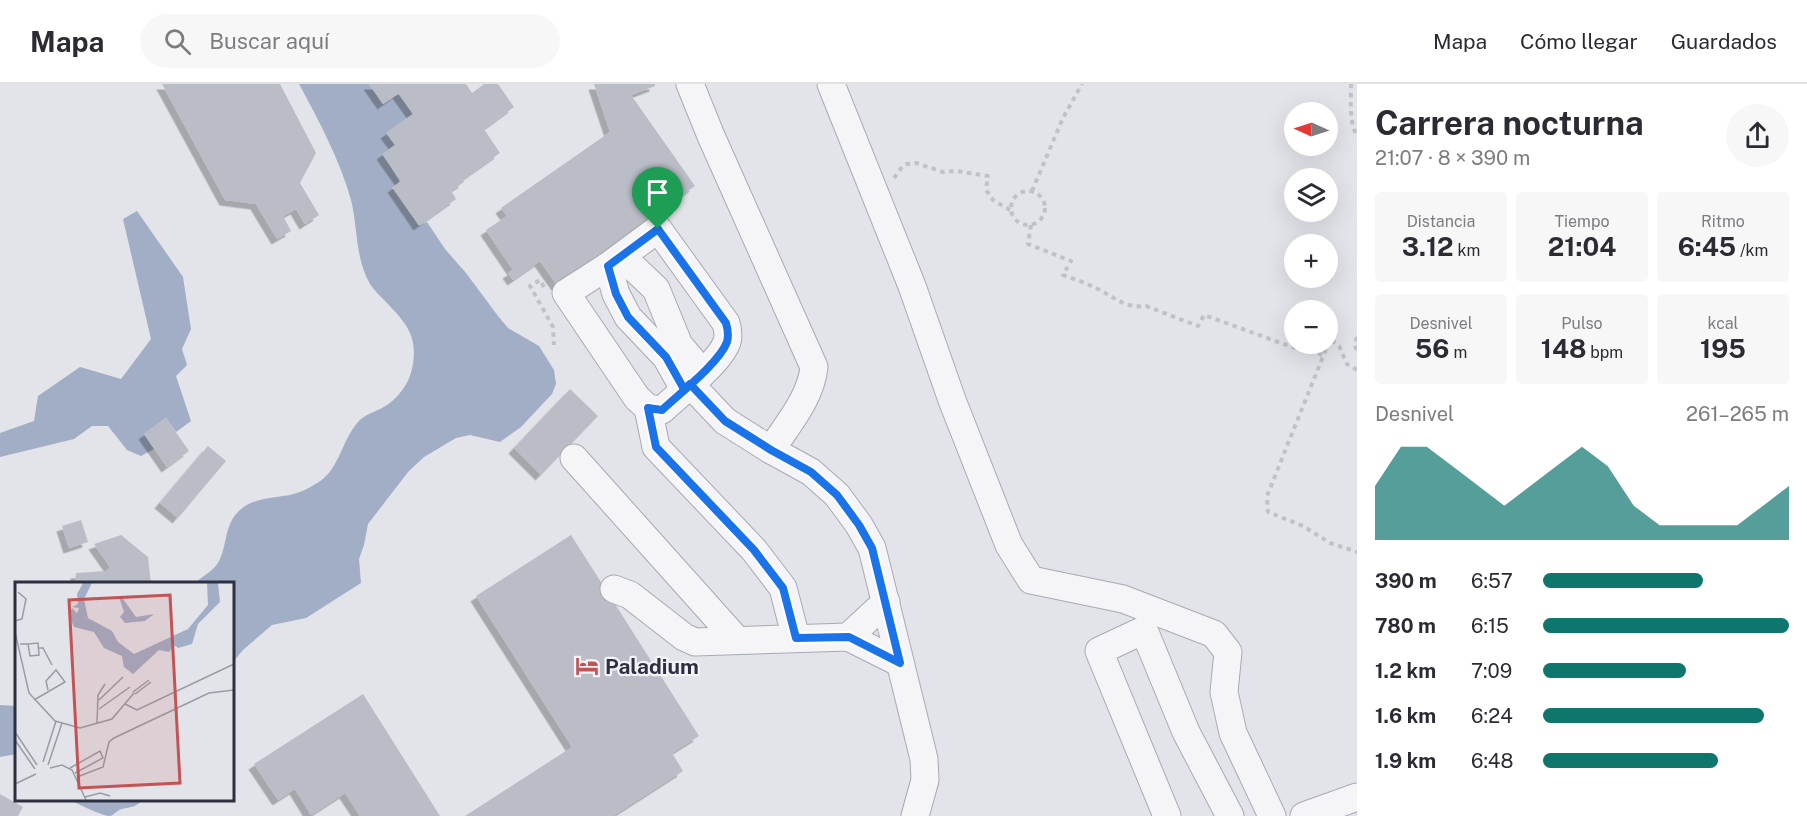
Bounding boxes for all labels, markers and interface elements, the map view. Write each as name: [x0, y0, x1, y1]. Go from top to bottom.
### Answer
search box: [140, 14, 560, 68]
text: Mapa: [30, 25, 104, 58]
icon: search: [161, 25, 194, 58]
text: Buscar aquí: [209, 28, 329, 54]
text: Mapa: [1433, 29, 1487, 54]
text: Cómo llegar: [1520, 29, 1638, 54]
text: Guardados: [1671, 29, 1777, 54]
north arrow: [1284, 102, 1338, 156]
map controls: [1284, 102, 1338, 354]
text: Carrera nocturna: [1375, 104, 1644, 142]
button: share: [1726, 104, 1789, 167]
text: 21:07 · 8 × 390 m: [1375, 146, 1530, 170]
pin: [632, 167, 683, 229]
button: layers: [1284, 168, 1338, 222]
icon: arrive: [641, 176, 674, 209]
text: Distancia: [1407, 212, 1475, 231]
text: Tiempo: [1555, 212, 1609, 231]
text: Ritmo: [1701, 212, 1745, 231]
text: 3.12: [1402, 231, 1454, 262]
text: 21:04: [1548, 231, 1616, 262]
text: 6:45: [1678, 231, 1736, 262]
button: +: [1284, 234, 1338, 288]
text: km: [1454, 241, 1480, 260]
text: /km: [1736, 241, 1768, 260]
button: −: [1284, 300, 1338, 354]
text: Desnivel: [1409, 314, 1473, 333]
text: Pulso: [1561, 314, 1603, 333]
text: kcal: [1708, 314, 1738, 333]
text: 56: [1415, 333, 1450, 364]
text: 148: [1541, 333, 1586, 364]
text: 195: [1700, 333, 1746, 364]
text: m: [1450, 343, 1467, 362]
text: bpm: [1586, 343, 1623, 362]
text: Desnivel: [1375, 402, 1454, 426]
text: 261–265 m: [1686, 402, 1789, 426]
text: 390 m: [1375, 569, 1437, 593]
text: 6:57: [1471, 569, 1513, 593]
inset map: [15, 582, 234, 801]
text: 780 m: [1375, 614, 1436, 638]
text: 6:15: [1471, 614, 1509, 638]
hotel icon: Paladium: [574, 653, 600, 679]
place label: Paladium: [605, 654, 699, 679]
text: 1.2 km: [1375, 659, 1436, 683]
text: 7:09: [1471, 659, 1512, 683]
text: 1.6 km: [1375, 704, 1436, 728]
text: 6:24: [1471, 704, 1513, 728]
text: 1.9 km: [1375, 749, 1436, 773]
text: 6:48: [1471, 749, 1513, 773]

